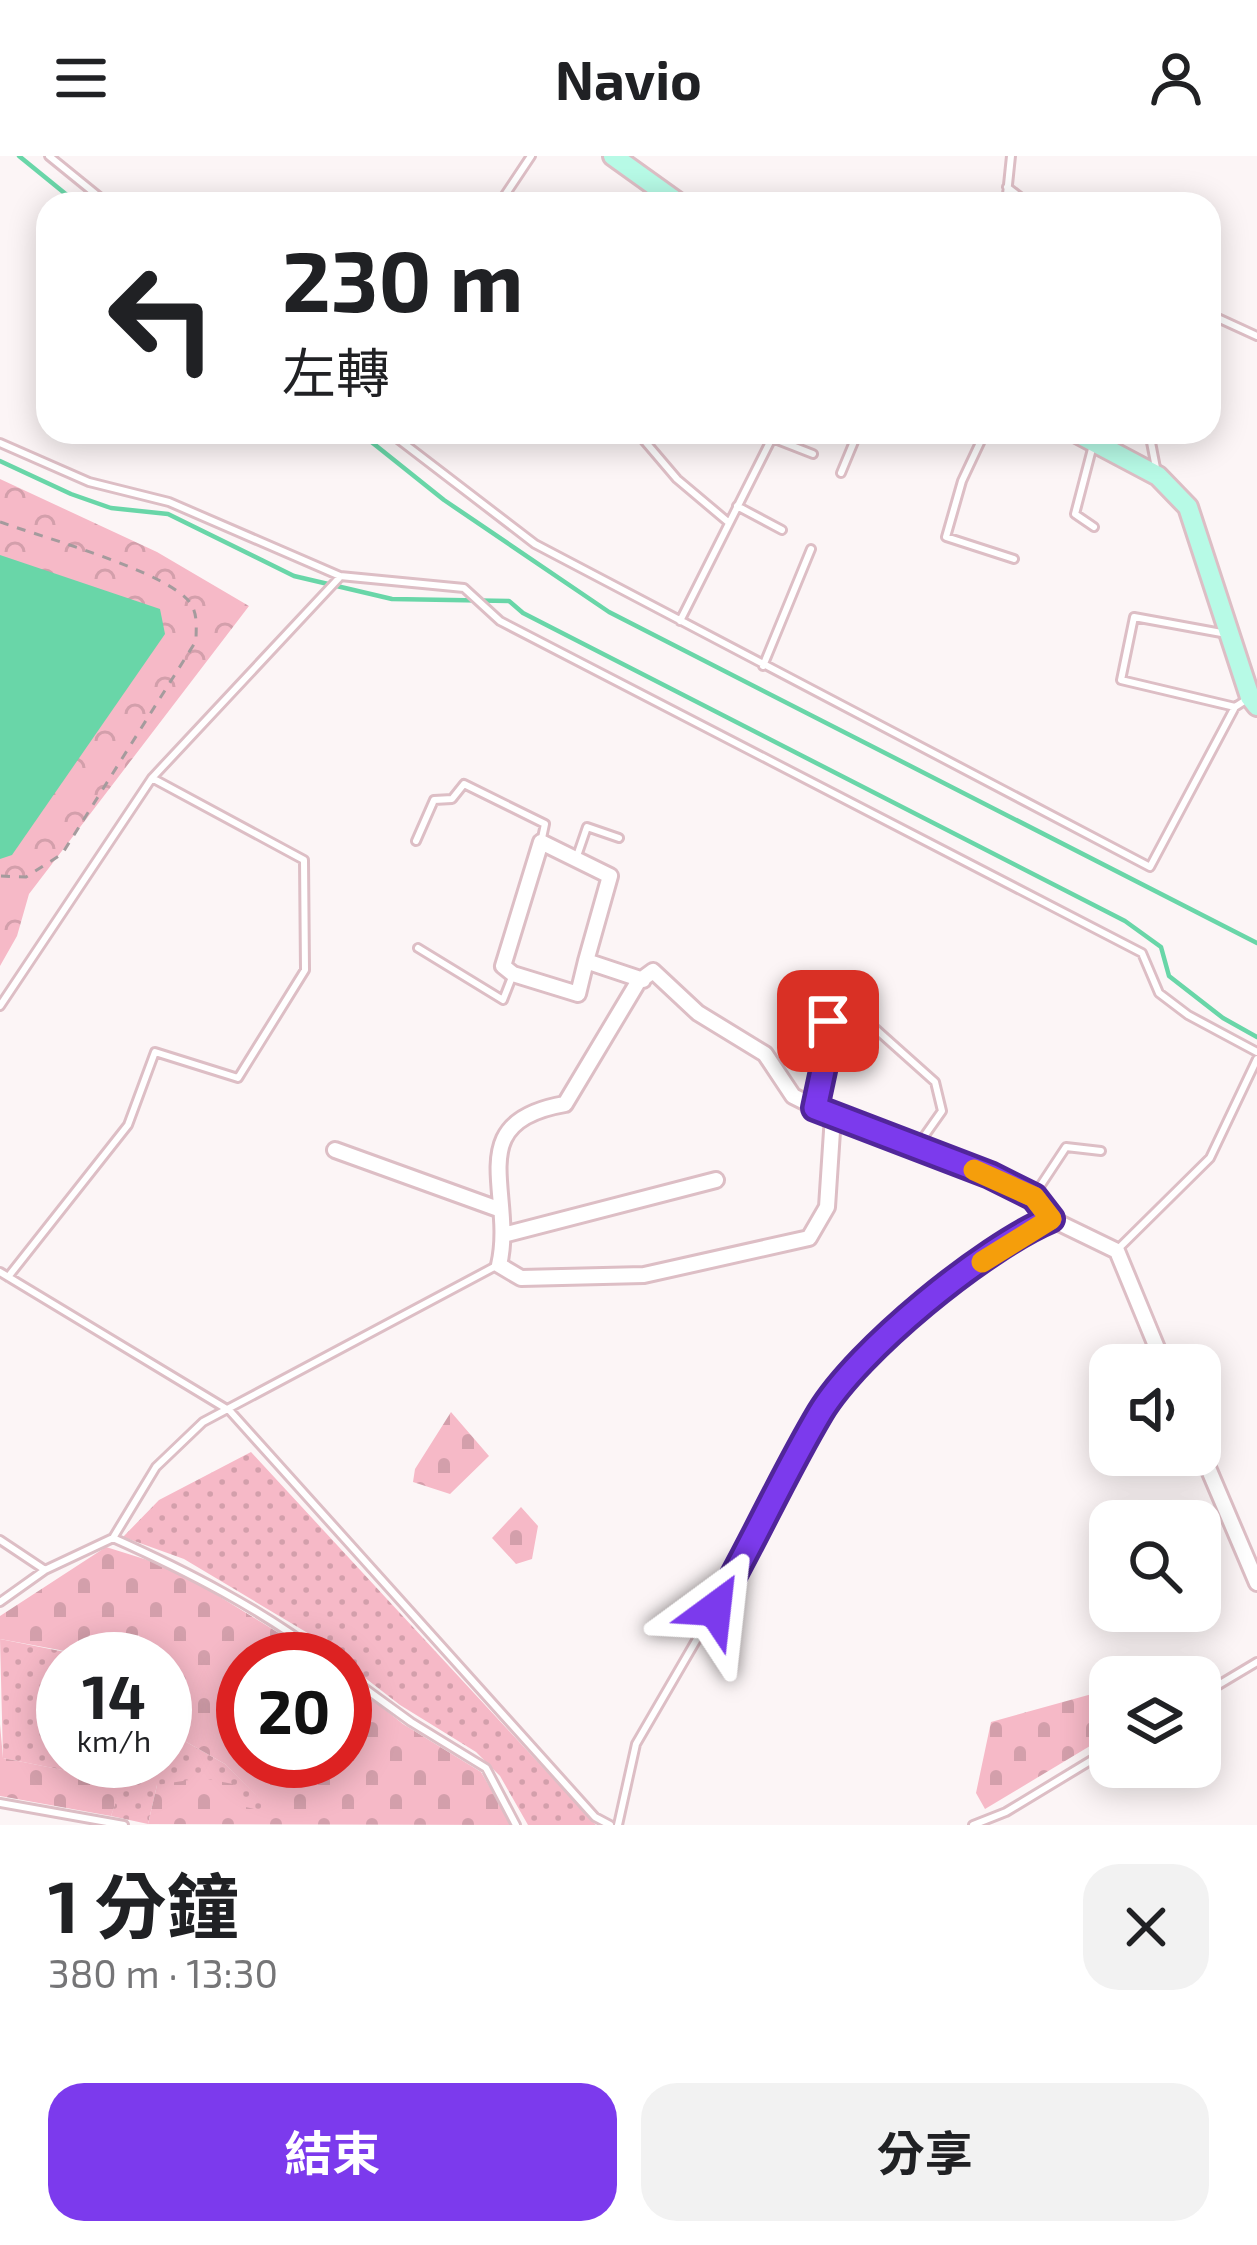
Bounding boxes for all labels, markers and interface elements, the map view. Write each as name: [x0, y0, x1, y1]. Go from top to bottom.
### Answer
icon: menu: [48, 45, 114, 111]
icon: person: [1143, 45, 1209, 111]
text: Navio: [555, 46, 702, 111]
text: 230 m: [282, 228, 524, 329]
icon: left: [84, 240, 240, 396]
text: 左轉: [282, 339, 390, 404]
pin: [777, 970, 879, 1072]
icon: arrive: [795, 988, 861, 1054]
map controls: [1089, 1344, 1221, 1788]
button: sound: [1089, 1344, 1221, 1476]
button: search: [1089, 1500, 1221, 1632]
position arrow: [652, 1546, 778, 1672]
speed limit sign: 20: [216, 1632, 372, 1788]
button: layers: [1089, 1656, 1221, 1788]
text: 14: [82, 1659, 146, 1731]
text: km/h: [77, 1722, 151, 1758]
text: 1 分鐘: [48, 1861, 239, 1947]
button: close: [1083, 1864, 1209, 1990]
text: 380 m · 13:30: [48, 1949, 278, 1996]
button: 結束: [48, 2083, 617, 2221]
button: 分享: [641, 2083, 1209, 2221]

